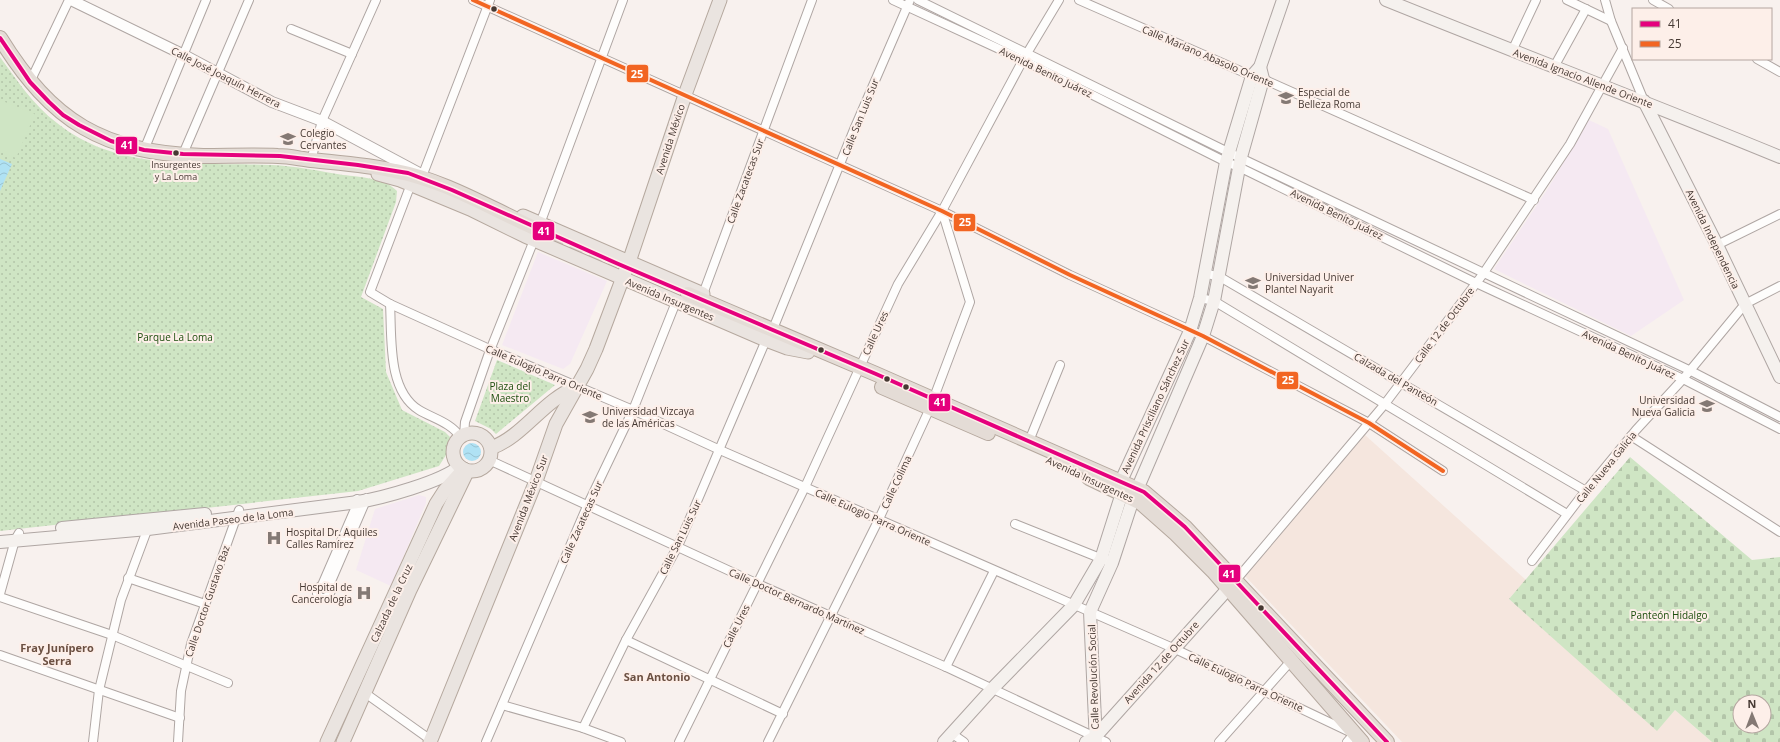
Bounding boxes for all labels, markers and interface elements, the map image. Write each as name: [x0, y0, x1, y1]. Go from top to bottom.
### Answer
unlabelled marker: [489, 4, 499, 14]
legend: [1632, 8, 1772, 60]
text: 41: [1668, 15, 1682, 32]
street label: Calle Mariano Abasolo Oriente: [1140, 22, 1276, 90]
text: 25: [1668, 35, 1682, 52]
street label: Calle José Joaquín Herrera: [169, 43, 283, 111]
street label: Avenida Benito Juárez: [997, 43, 1095, 101]
street label: Avenida Ignacio Allende Oriente: [1511, 45, 1655, 111]
line badge: 25: [626, 64, 649, 83]
text: 25: [631, 66, 643, 81]
street label: Calle San Luis Sur: [838, 76, 882, 158]
place label: Especial de Belleza Roma: [1298, 85, 1361, 111]
school or university icon: Especial de Belleza Roma: [1277, 89, 1295, 107]
street label: Avenida México: [652, 102, 688, 176]
place label: Colegio Cervantes: [300, 126, 347, 152]
school or university icon: Colegio Cervantes: [279, 130, 297, 148]
line badge: 41: [115, 136, 138, 155]
text: 41: [121, 137, 133, 152]
street label: Calle Zacatecas Sur: [723, 137, 767, 225]
marker: Insurgentes y La Loma: [171, 148, 181, 158]
place label: Insurgentes y La Loma: [151, 158, 201, 183]
street label: Avenida Benito Juárez: [1288, 185, 1386, 243]
street label: Avenida Independencia: [1683, 187, 1743, 291]
line badge: 25: [953, 213, 976, 232]
text: 25: [959, 214, 971, 229]
line badge: 41: [532, 221, 555, 241]
text: 41: [538, 223, 550, 238]
place label: Universidad Univer Plantel Nayarit: [1265, 270, 1354, 296]
street label: Avenida Insurgentes: [624, 274, 717, 324]
school or university icon: Universidad Univer Plantel Nayarit: [1244, 274, 1262, 292]
street label: Calle 12 de Octubre: [1411, 284, 1477, 366]
street label: Calle Ures: [859, 309, 891, 357]
street label: Avenida Benito Juárez: [1580, 326, 1678, 382]
park label: Parque La Loma: [137, 330, 213, 344]
street label: Avenida Prisciliano Sánchez Sur: [1118, 337, 1192, 475]
street label: Calle Eulogio Parra Oriente: [484, 341, 605, 403]
unlabelled marker: [816, 345, 826, 355]
street label: Calzada del Panteón: [1351, 349, 1441, 409]
line badge: 25: [1276, 371, 1299, 390]
text: 25: [1282, 372, 1294, 387]
unlabelled marker: [882, 374, 892, 384]
park label: Plaza del Maestro: [489, 379, 531, 405]
unlabelled marker: [901, 382, 911, 392]
line badge: 41: [928, 393, 951, 412]
place label: Universidad Nueva Galicia: [1632, 393, 1695, 419]
text: 41: [934, 394, 946, 409]
school or university icon: Universidad Nueva Galicia: [1698, 397, 1716, 415]
place label: Universidad Vizcaya de las Américas: [602, 404, 694, 430]
school or university icon: Universidad Vizcaya de las Américas: [581, 408, 599, 426]
street label: Calle Nueva Galicia: [1573, 428, 1639, 506]
street label: Avenida México Sur: [505, 453, 551, 543]
street label: Calle Colima: [878, 453, 914, 511]
street label: Avenida Insurgentes: [1044, 453, 1136, 505]
street label: Calle Zacatecas Sur: [556, 478, 606, 566]
street label: Calle Eulogio Parra Oriente: [813, 485, 933, 549]
street label: Calle San Luis Sur: [656, 497, 704, 577]
street label: Avenida Paseo de la Loma: [172, 505, 294, 533]
place label: Hospital Dr. Aquiles Calles Ramírez: [286, 525, 378, 551]
hospital icon: Hospital Dr. Aquiles Calles Ramírez: [265, 529, 283, 547]
street label: Calle Doctor Gustavo Baz: [181, 543, 233, 659]
street label: Calzada de la Cruz: [367, 561, 415, 645]
line badge: 41: [1218, 564, 1241, 583]
street label: Calle Doctor Bernardo Martínez: [727, 565, 867, 637]
text: 41: [1223, 566, 1235, 581]
place label: Hospital de Cancerología: [291, 580, 352, 606]
hospital icon: Hospital de Cancerología: [355, 584, 373, 602]
street label: Calle Ures: [719, 602, 753, 650]
unlabelled marker: [1256, 603, 1266, 613]
park label: Panteón Hidalgo: [1630, 608, 1708, 622]
street label: Avenida 12 de Octubre: [1120, 618, 1202, 706]
street label: Calle Revolución Social: [1084, 624, 1102, 730]
district label: Fray Junípero Serra: [20, 640, 94, 668]
street label: Calle Eulogio Parra Oriente: [1186, 649, 1306, 715]
district label: San Antonio: [624, 669, 690, 684]
north arrow: [1732, 694, 1772, 734]
text: N: [1747, 696, 1756, 711]

